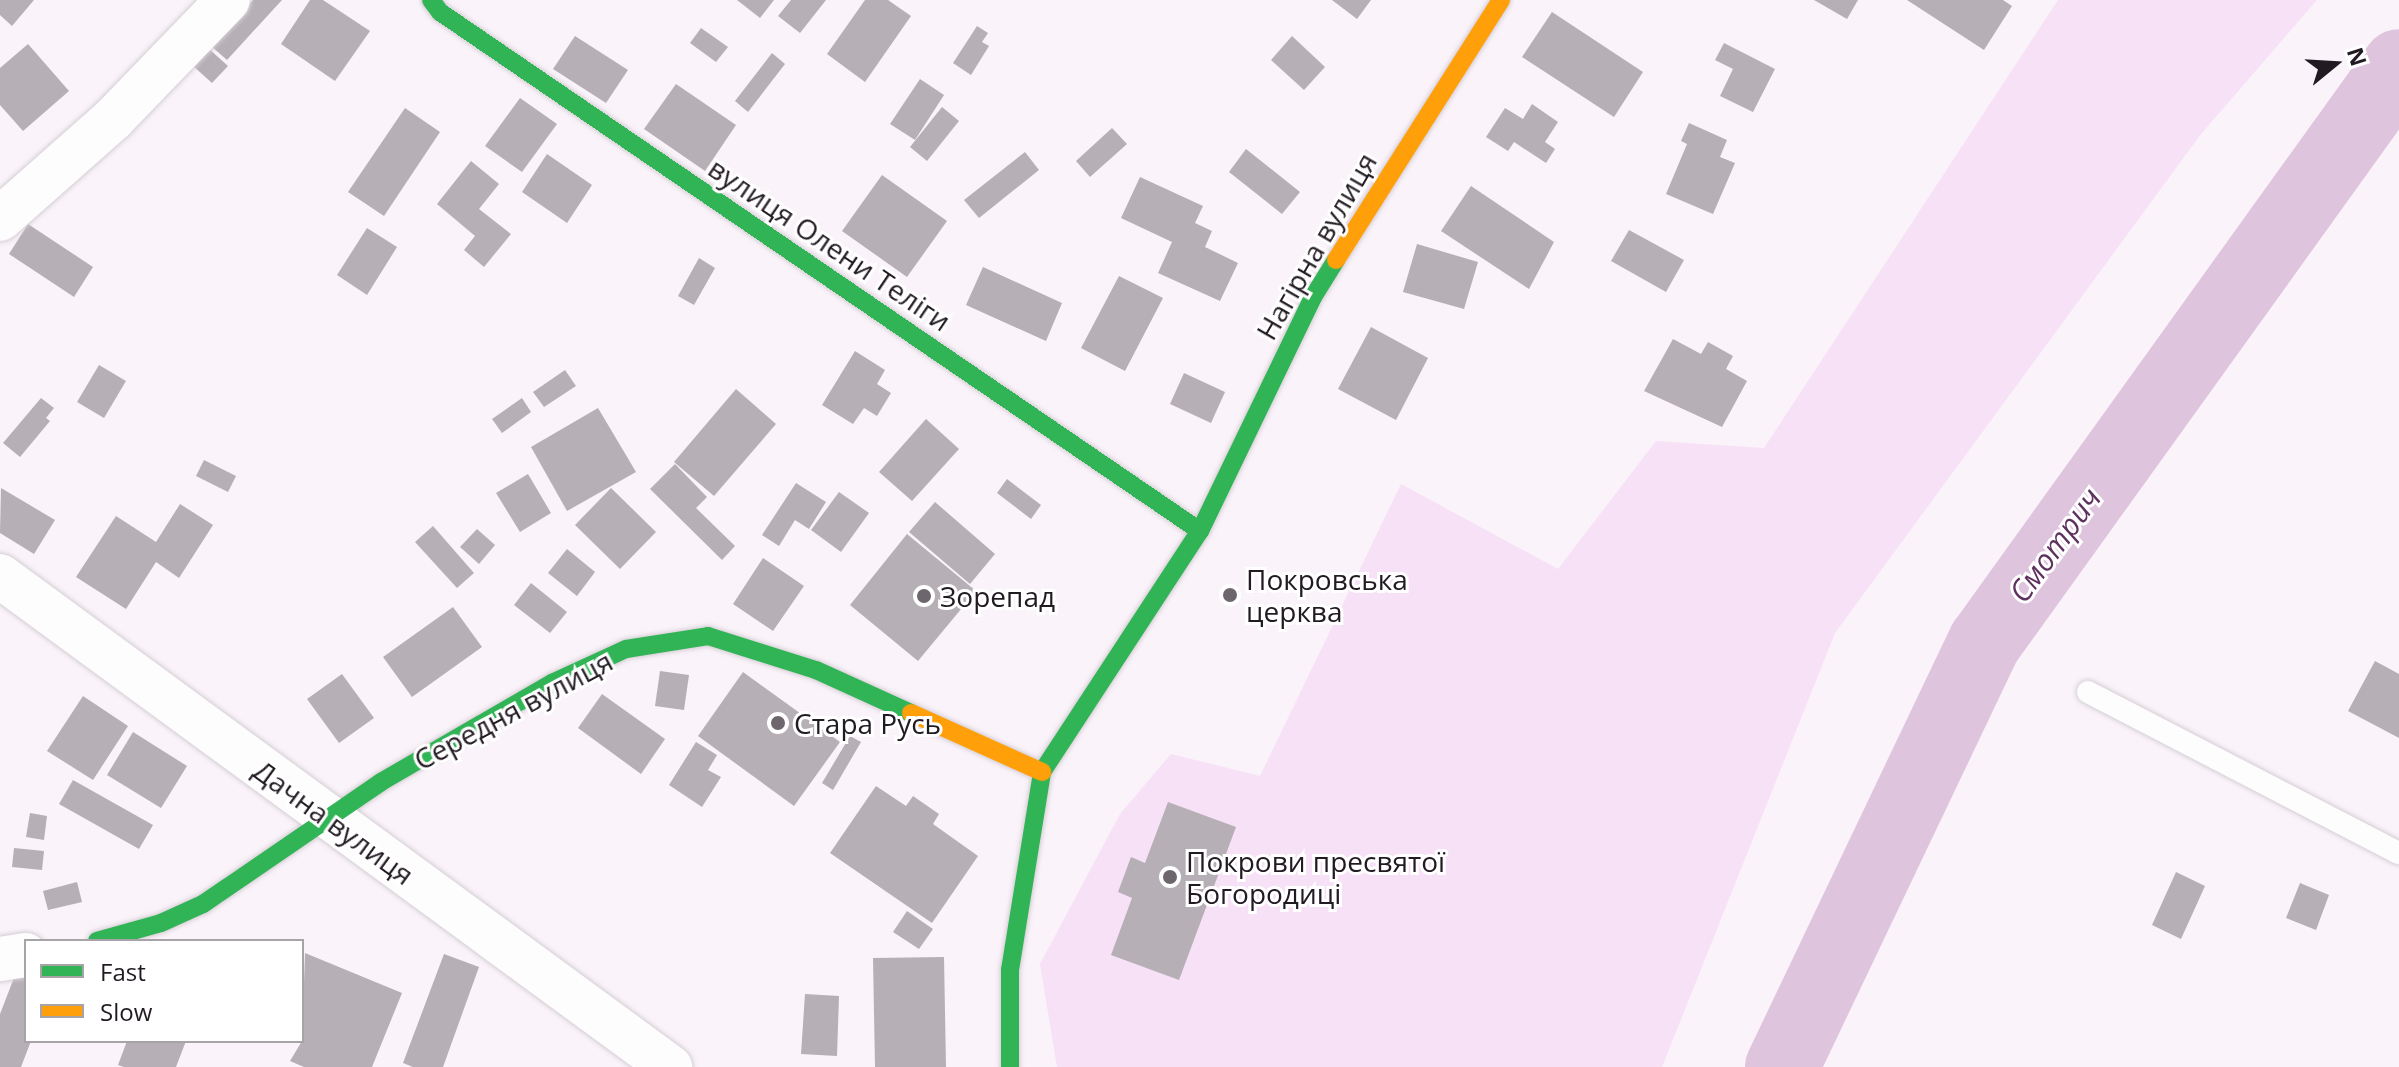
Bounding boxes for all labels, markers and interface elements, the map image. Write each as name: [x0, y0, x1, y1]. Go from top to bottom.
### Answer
north arrow: [2295, 24, 2375, 104]
text: N: [2341, 43, 2375, 70]
street label: Нагірна вулиця: [1249, 147, 1383, 345]
street label: вулиця Олени Теліги: [703, 150, 957, 338]
water label: Смотрич: [2001, 481, 2109, 609]
place label: Покровська церква: [1246, 562, 1408, 628]
place label: Зорепад: [940, 579, 1055, 613]
marker: Покровська церква: [1221, 586, 1239, 604]
marker: Зорепад: [915, 587, 933, 605]
street label: Середня вулиця: [408, 644, 618, 776]
place label: Стара Русь: [794, 706, 941, 740]
marker: Стара Русь: [769, 714, 787, 732]
street label: Дачна вулиця: [248, 753, 420, 891]
place label: Покрови пресвятої Богородиці: [1186, 844, 1445, 910]
marker: Покрови пресвятої Богородиці: [1161, 868, 1179, 886]
legend: [24, 939, 304, 1043]
text: Fast: [100, 955, 146, 988]
text: Slow: [100, 995, 152, 1028]

